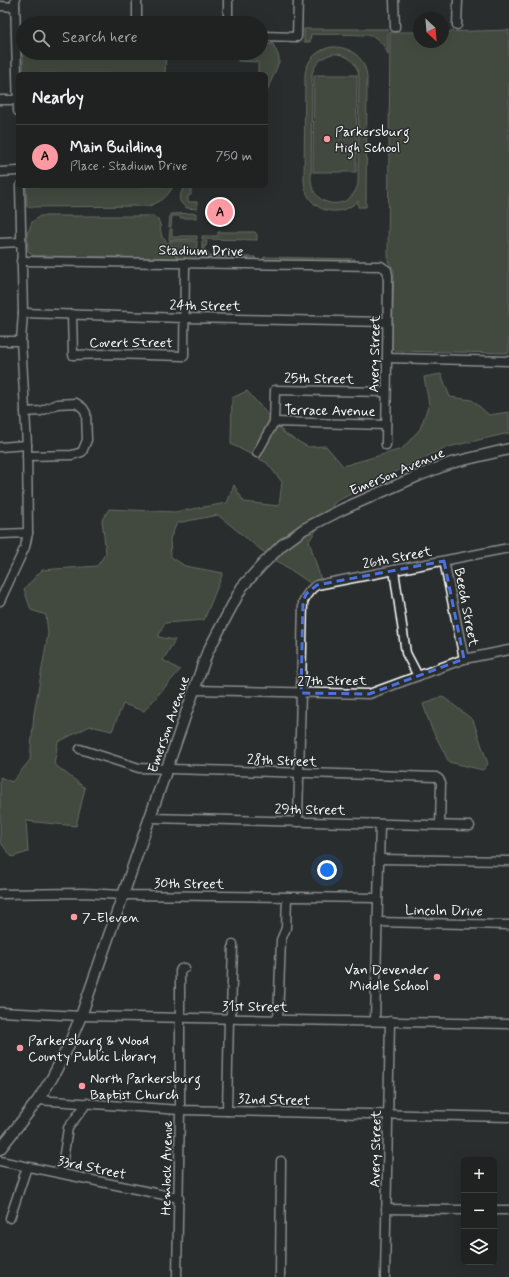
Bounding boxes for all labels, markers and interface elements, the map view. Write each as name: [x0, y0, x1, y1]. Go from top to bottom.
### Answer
north arrow: [413, 12, 449, 48]
search box: [16, 16, 268, 60]
icon: search: [30, 27, 52, 49]
text: Search here: [62, 28, 138, 48]
text: Nearby: [32, 87, 84, 109]
place label: Parkersburg High School: [335, 123, 409, 159]
marker: Parkersburg High School: [322, 134, 332, 144]
text: Main Building: [70, 138, 162, 158]
text: A: [41, 148, 49, 165]
text: 750 m: [216, 148, 252, 165]
text: Place · Stadium Drive: [70, 158, 187, 175]
pin: A: [207, 197, 233, 227]
street label: Stadium Drive: [158, 241, 243, 261]
street label: 24th Street: [169, 296, 241, 316]
street label: Avery Street: [365, 314, 385, 393]
street label: Covert Street: [89, 334, 173, 352]
street label: 25th Street: [284, 369, 355, 389]
street label: Terrace Avenue: [284, 401, 376, 421]
street label: Emerson Avenue: [347, 444, 448, 500]
street label: 26th Street: [361, 542, 434, 574]
street label: Beech Street: [450, 566, 483, 649]
street label: 27th Street: [297, 672, 368, 690]
street label: Emerson Avenue: [144, 673, 194, 775]
street label: 28th Street: [247, 751, 318, 771]
street label: 29th Street: [274, 800, 346, 820]
your location: [317, 860, 337, 880]
street label: 30th Street: [154, 874, 225, 894]
street label: Lincoln Drive: [405, 901, 483, 921]
place label: 7-Eleven: [82, 909, 140, 927]
marker: 7-Eleven: [69, 912, 79, 922]
place label: Van Devender Middle School: [344, 961, 429, 995]
marker: Van Devender Middle School: [432, 972, 442, 982]
street label: 31st Street: [222, 997, 289, 1017]
place label: Parkersburg & Wood County Public Library: [28, 1032, 156, 1066]
marker: Parkersburg & Wood County Public Library: [15, 1043, 25, 1053]
place label: North Parkersburg Baptist Church: [90, 1070, 201, 1104]
marker: North Parkersburg Baptist Church: [77, 1081, 87, 1091]
street label: 32nd Street: [237, 1090, 311, 1110]
street label: Avery Street: [366, 1109, 386, 1188]
street label: Hemlock Avenue: [157, 1120, 177, 1216]
street label: 33rd Street: [56, 1152, 128, 1184]
map controls: [461, 1157, 497, 1265]
button: +: [461, 1157, 497, 1193]
button: −: [461, 1193, 497, 1229]
button: layers: [461, 1229, 497, 1265]

